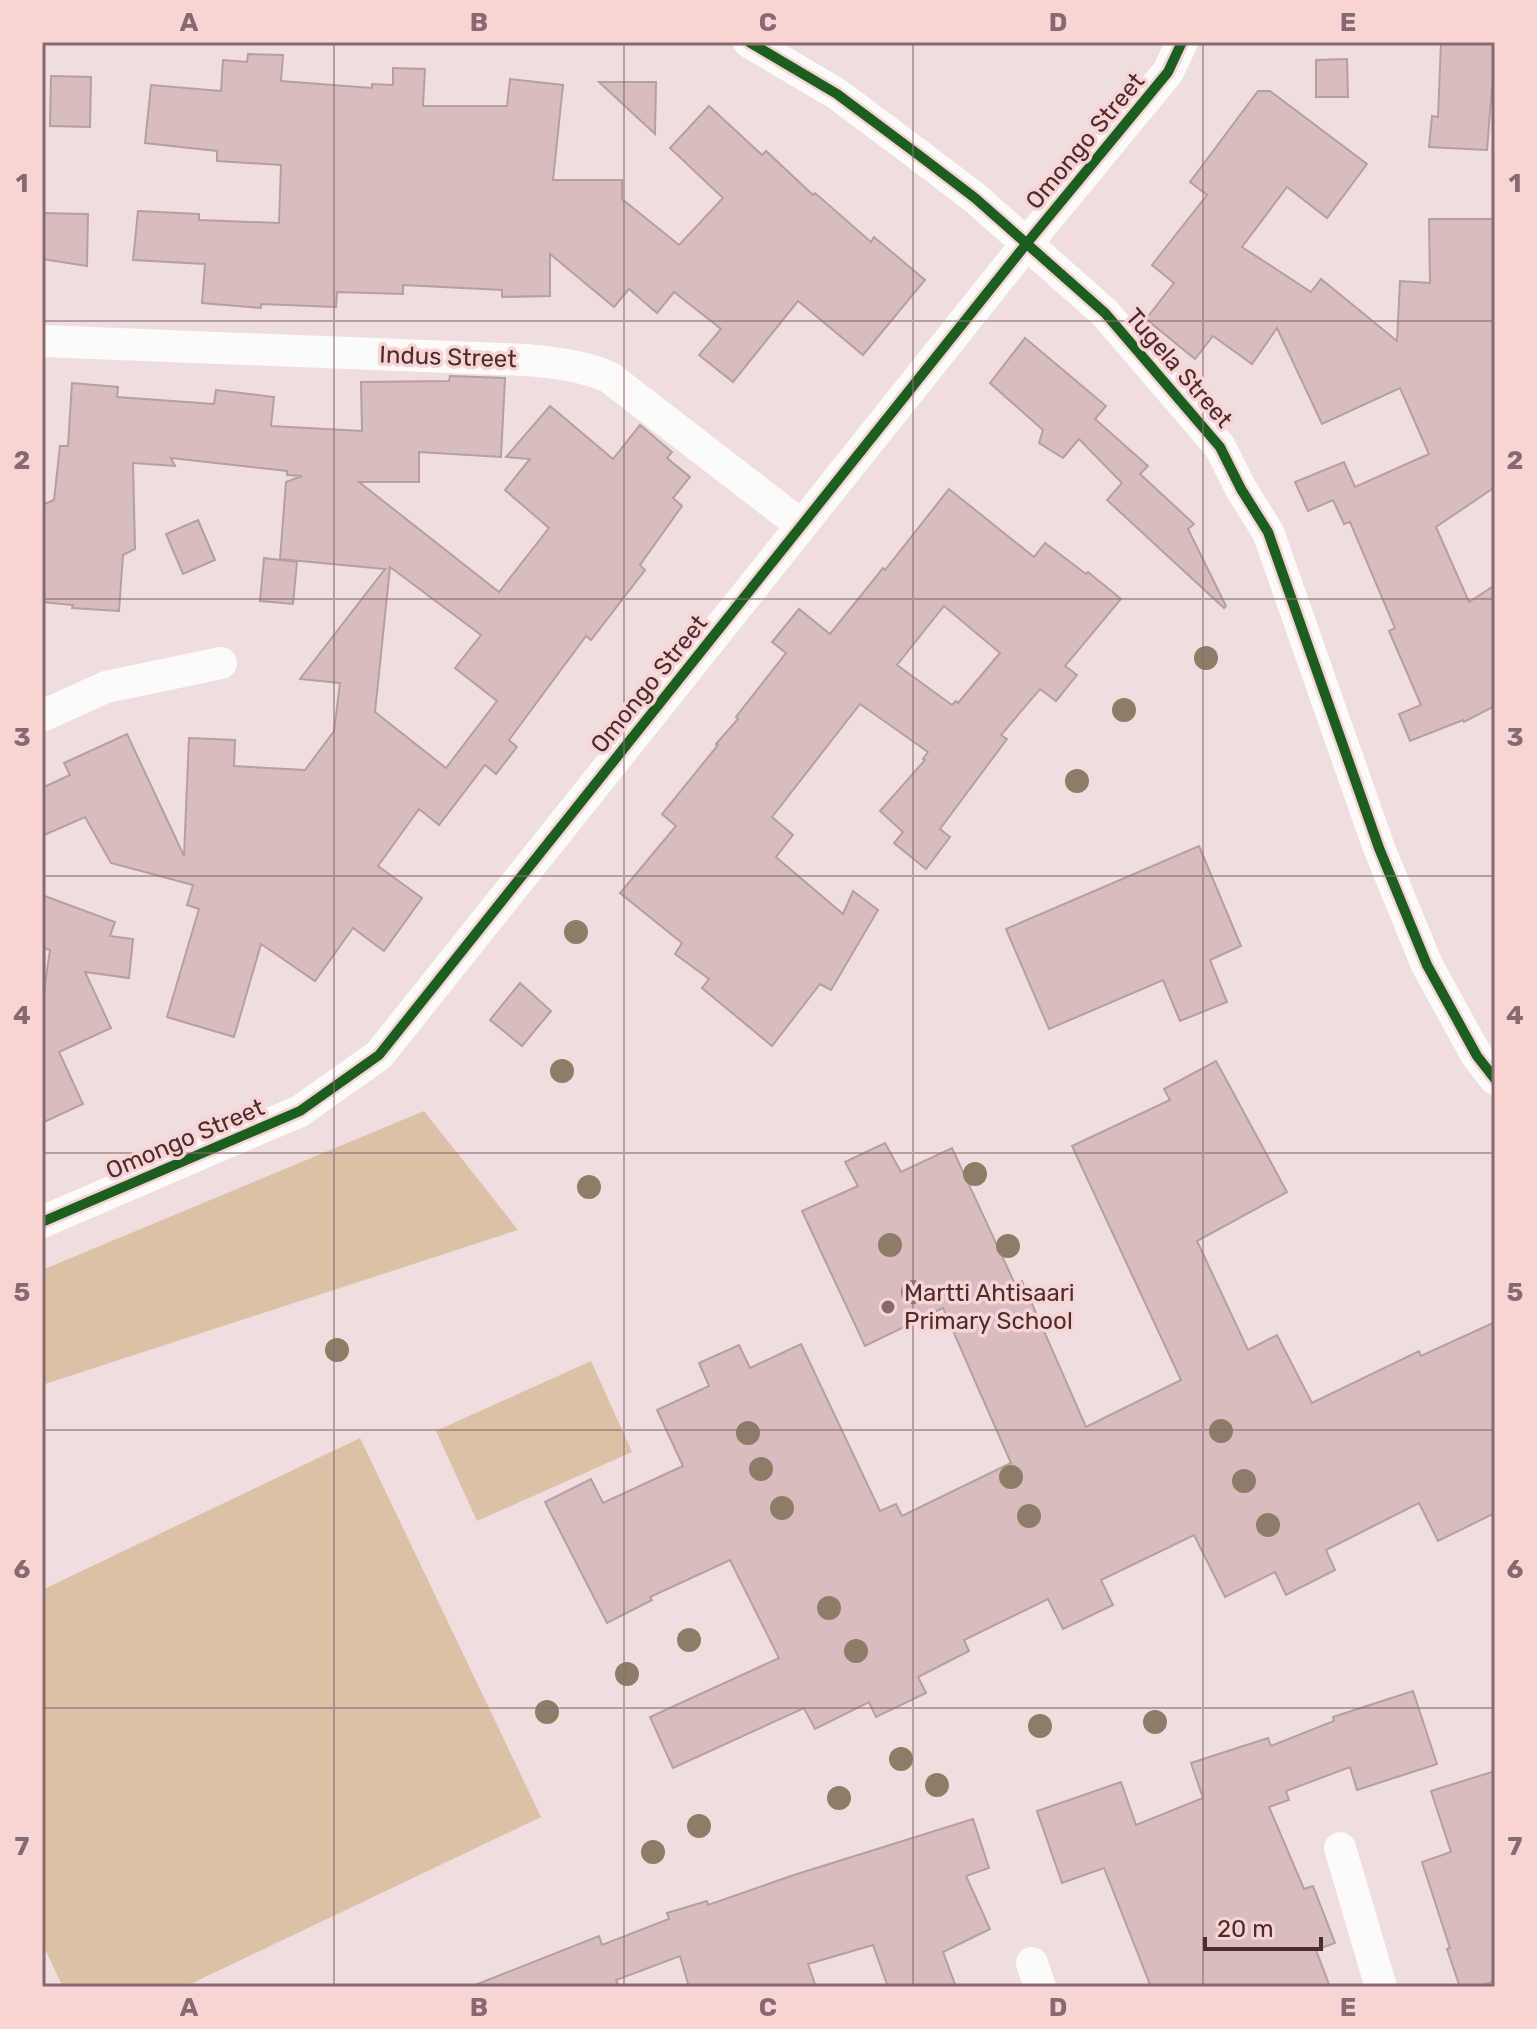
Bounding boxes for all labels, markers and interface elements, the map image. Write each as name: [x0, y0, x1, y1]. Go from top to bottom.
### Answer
text: A: [180, 7, 199, 38]
text: B: [470, 7, 488, 38]
text: C: [759, 7, 777, 38]
text: D: [1049, 7, 1067, 38]
text: E: [1340, 7, 1356, 38]
street label: Omongo Street: [1020, 67, 1150, 215]
text: 1: [16, 168, 28, 199]
text: 1: [1509, 168, 1521, 199]
street label: Tugela Street: [1120, 303, 1238, 433]
street label: Indus Street: [379, 341, 517, 373]
text: 2: [14, 445, 30, 476]
text: 2: [1507, 445, 1523, 476]
street label: Omongo Street: [585, 609, 713, 759]
text: 3: [13, 722, 31, 753]
text: 3: [1506, 722, 1524, 753]
text: 4: [13, 1000, 31, 1031]
text: 4: [1506, 1000, 1524, 1031]
street label: Omongo Street: [102, 1093, 268, 1185]
text: 5: [14, 1277, 30, 1308]
text: 5: [1507, 1277, 1523, 1308]
place label: Martti Ahtisaari Primary School: [904, 1279, 1075, 1335]
marker: Martti Ahtisaari Primary School: [879, 1298, 897, 1316]
text: 6: [14, 1554, 31, 1585]
text: 6: [1507, 1554, 1524, 1585]
text: 7: [15, 1831, 30, 1862]
text: 7: [1508, 1831, 1523, 1862]
scale bar: [1205, 1901, 1321, 1951]
text: 20 m: [1217, 1915, 1274, 1943]
text: A: [180, 1992, 199, 2023]
text: B: [470, 1992, 488, 2023]
text: C: [759, 1992, 777, 2023]
text: D: [1049, 1992, 1067, 2023]
text: E: [1340, 1992, 1356, 2023]

